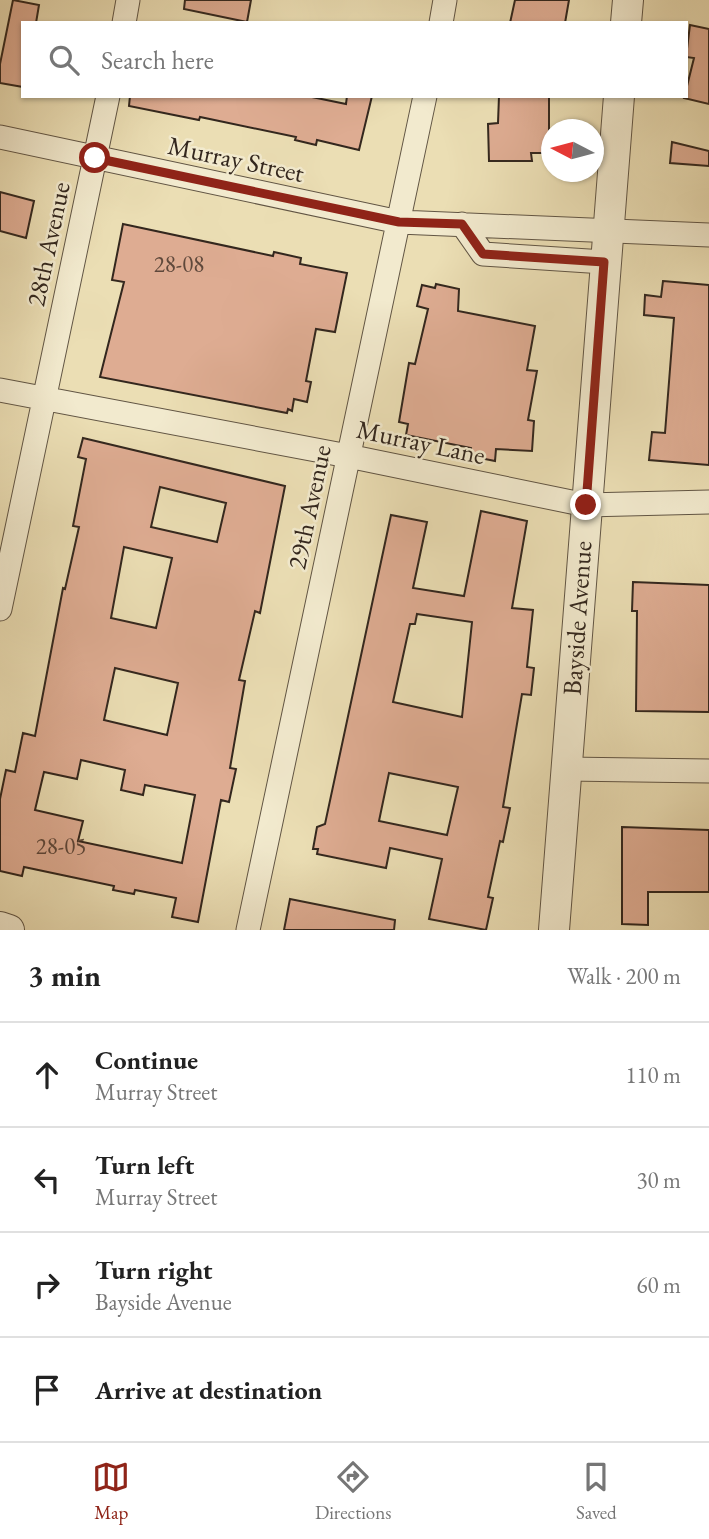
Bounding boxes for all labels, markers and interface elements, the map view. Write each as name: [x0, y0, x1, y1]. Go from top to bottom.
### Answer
search box: [21, 21, 688, 98]
icon: search: [45, 41, 83, 79]
text: Search here: [101, 43, 214, 77]
north arrow: [541, 119, 604, 182]
street label: Murray Street: [165, 128, 307, 190]
route start: [79, 142, 110, 173]
street label: 28th Avenue: [18, 179, 78, 309]
house number: 28-08: [154, 249, 204, 279]
street label: Murray Lane: [354, 412, 488, 472]
street label: 29th Avenue: [279, 442, 339, 572]
route end: [570, 489, 601, 520]
street label: Bayside Avenue: [555, 540, 599, 696]
house number: 28-05: [36, 831, 86, 861]
text: 3 min: [28, 956, 101, 995]
text: Walk · 200 m: [567, 961, 681, 991]
text: Continue: [95, 1043, 198, 1077]
icon: ahead: [28, 1056, 66, 1094]
text: 110 m: [625, 1060, 681, 1090]
text: Murray Street: [95, 1077, 217, 1107]
text: Turn left: [95, 1148, 194, 1182]
icon: left: [28, 1161, 66, 1199]
text: 30 m: [636, 1165, 681, 1195]
text: Murray Street: [95, 1182, 217, 1212]
text: Turn right: [95, 1253, 213, 1287]
icon: right: [28, 1266, 66, 1304]
text: 60 m: [636, 1270, 681, 1300]
text: Bayside Avenue: [95, 1287, 232, 1317]
icon: arrive: [28, 1371, 66, 1409]
text: Arrive at destination: [95, 1373, 322, 1407]
tab: Map: [92, 1458, 130, 1525]
tab: Directions: [315, 1458, 391, 1525]
tab: Saved: [576, 1458, 617, 1525]

